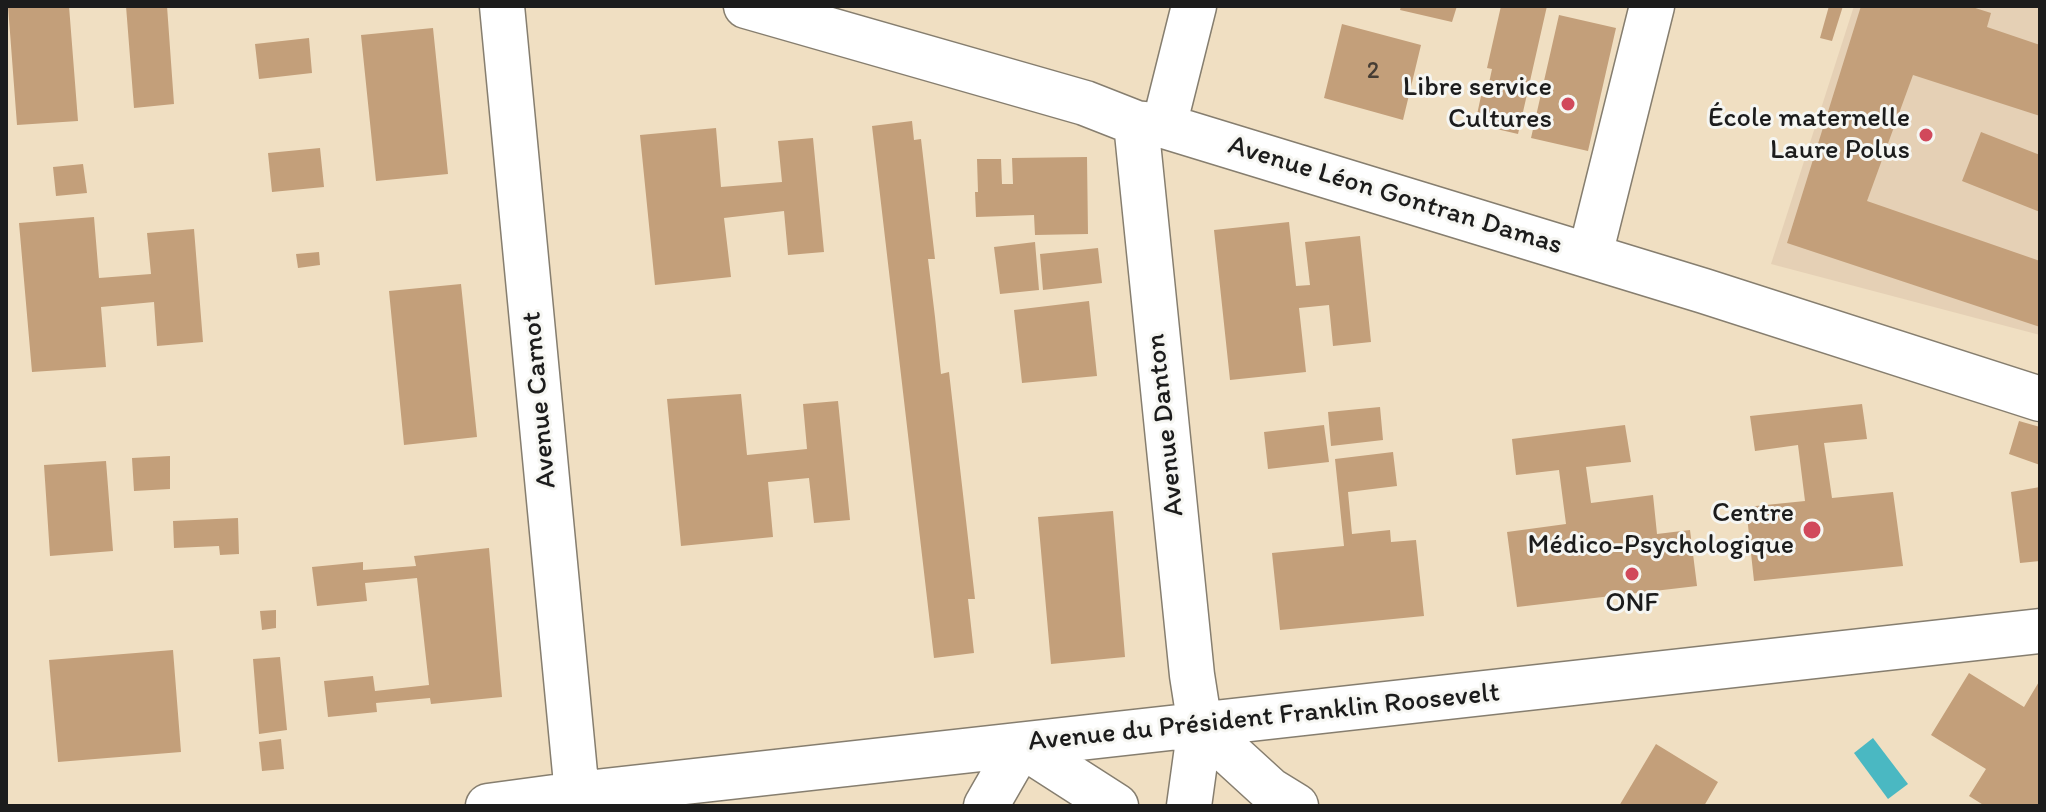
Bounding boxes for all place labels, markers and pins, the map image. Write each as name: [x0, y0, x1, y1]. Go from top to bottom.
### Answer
place label: Libre service Cultures: [1403, 71, 1552, 137]
marker: Libre service Cultures: [1559, 95, 1577, 113]
place label: École maternelle Laure Polus: [1708, 102, 1910, 168]
marker: École maternelle Laure Polus: [1917, 126, 1935, 144]
place label: Centre Médico-Psychologique: [1528, 497, 1794, 563]
marker: Centre Médico-Psychologique: [1801, 519, 1823, 541]
marker: ONF: [1623, 565, 1641, 583]
place label: ONF: [1605, 587, 1659, 621]

